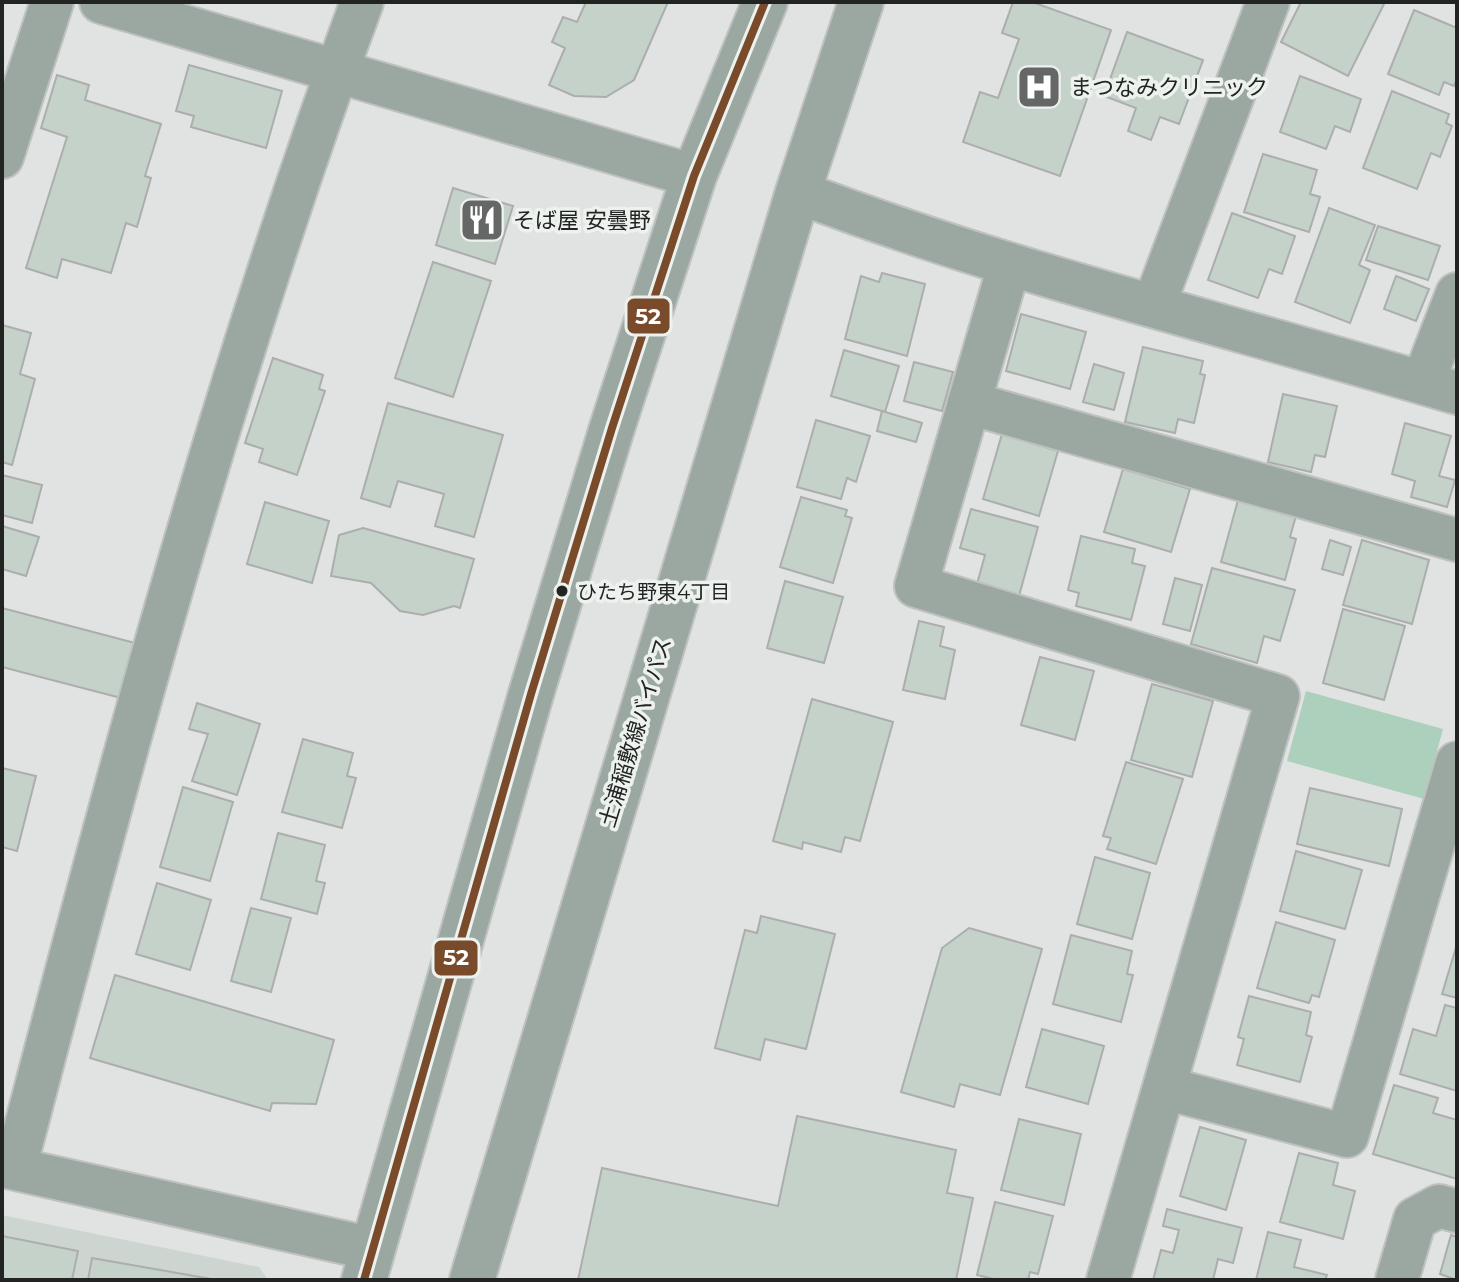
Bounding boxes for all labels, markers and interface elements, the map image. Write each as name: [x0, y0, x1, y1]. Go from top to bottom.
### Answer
hospital icon: まつなみクリニック: [1015, 63, 1063, 111]
place label: まつなみクリニック: [1070, 74, 1268, 101]
restaurant icon: そば屋 安曇野: [458, 196, 506, 244]
place label: そば屋 安曇野: [513, 207, 651, 234]
line badge: 52: [626, 297, 671, 335]
text: 52: [635, 303, 661, 330]
place label: ひたち野東4丁目: [577, 580, 730, 604]
marker: ひたち野東4丁目: [554, 583, 570, 599]
street label: 土浦稲敷線バイパス: [594, 634, 677, 831]
line badge: 52: [433, 939, 479, 977]
text: 52: [443, 944, 469, 971]

